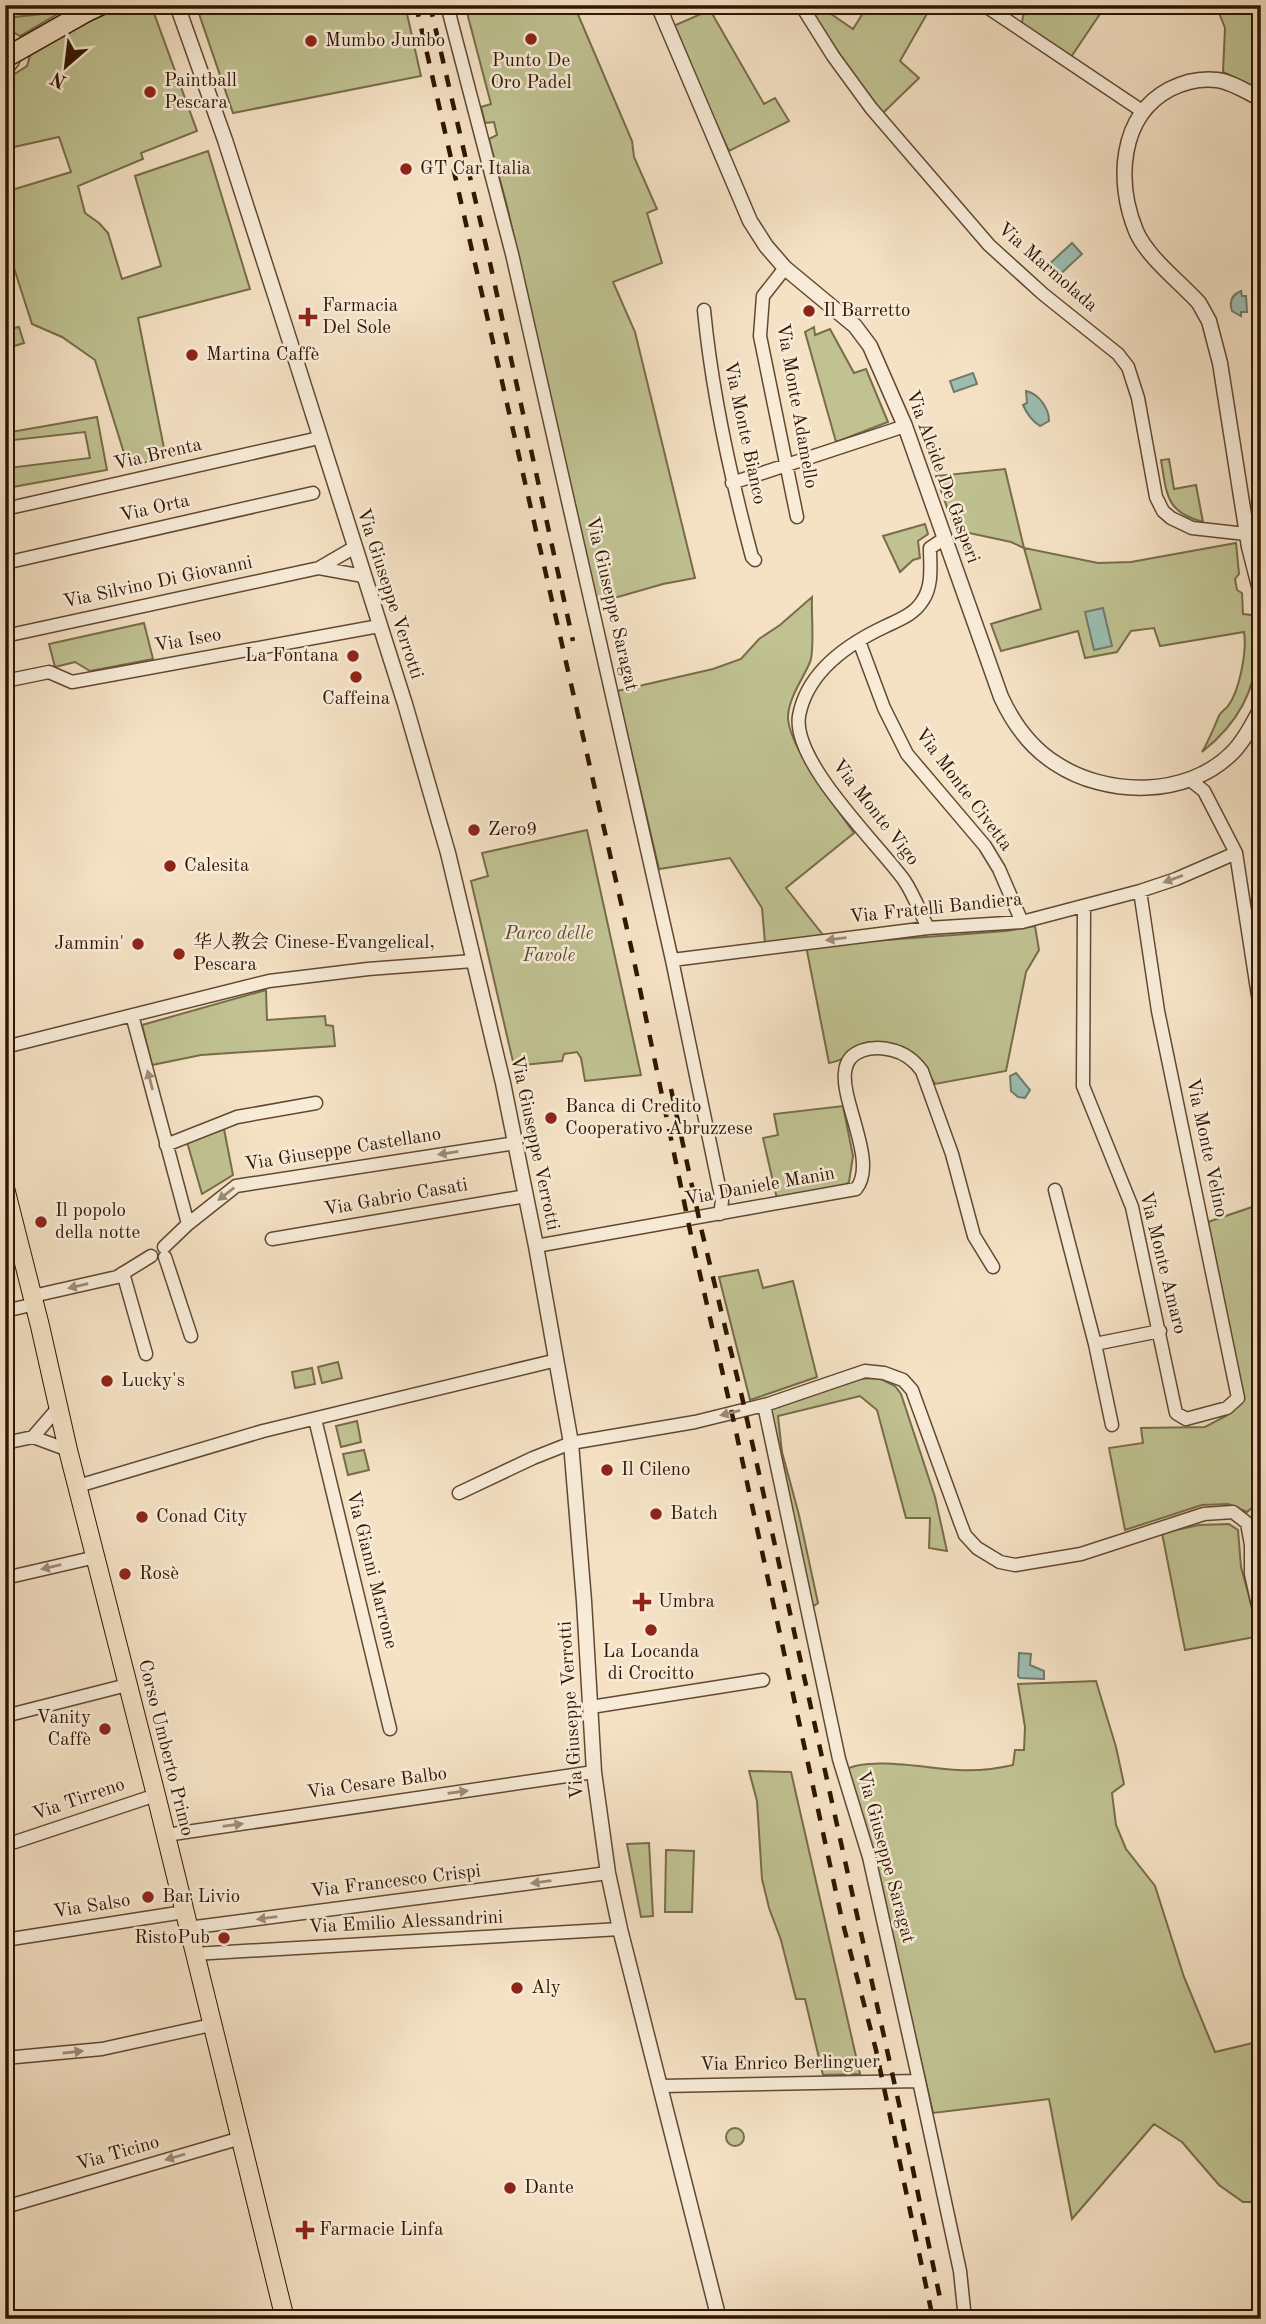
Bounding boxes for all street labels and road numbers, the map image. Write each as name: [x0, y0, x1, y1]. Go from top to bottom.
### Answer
street label: Via Marmolada: [994, 220, 1101, 317]
street label: Via Monte Adamello: [772, 322, 820, 490]
street label: Via Monte Bianco: [720, 360, 768, 506]
street label: Via Alcide De Gasperi: [902, 388, 982, 566]
street label: Via Brenta: [112, 436, 204, 474]
street label: Via Orta: [118, 492, 192, 526]
street label: Via Giuseppe Verrotti: [352, 506, 426, 682]
street label: Via Giuseppe Saragat: [582, 515, 640, 693]
street label: Via Silvino Di Giovanni: [62, 554, 254, 612]
street label: Via Iseo: [153, 626, 223, 656]
street label: Via Monte Civetta: [911, 725, 1016, 855]
street label: Via Monte Vigo: [828, 756, 922, 870]
street label: Via Fratelli Bandiera: [849, 890, 1024, 928]
street label: Via Giuseppe Verrotti: [506, 1054, 562, 1232]
street label: Via Monte Velino: [1182, 1077, 1230, 1219]
street label: Via Giuseppe Castellano: [244, 1125, 442, 1175]
street label: Via Daniele Manin: [683, 1164, 837, 1210]
street label: Via Gabrio Casati: [323, 1176, 469, 1220]
street label: Via Monte Amaro: [1135, 1190, 1189, 1336]
street label: Via Gianni Marrone: [342, 1489, 400, 1651]
street label: Via Giuseppe Verrotti: [556, 1620, 588, 1800]
street label: Corso Umberto Primo: [134, 1658, 196, 1838]
street label: Via Cesare Balbo: [306, 1765, 448, 1803]
street label: Via Giuseppe Saragat: [853, 1769, 917, 1945]
street label: Via Tirreno: [30, 1775, 128, 1825]
street label: Via Francesco Crispi: [310, 1862, 482, 1902]
street label: Via Salso: [52, 1892, 132, 1922]
street label: Via Emilio Alessandrini: [308, 1908, 504, 1938]
street label: Via Enrico Berlinguer: [700, 2053, 880, 2075]
street label: Via Ticino: [74, 2133, 162, 2175]

